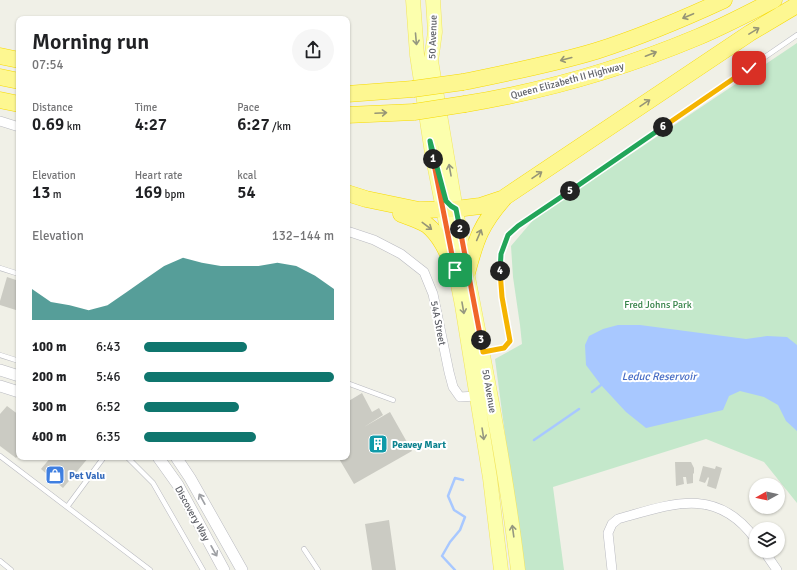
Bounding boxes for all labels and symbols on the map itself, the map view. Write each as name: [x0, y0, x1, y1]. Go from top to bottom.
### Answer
one-way arrow: [683, 13, 695, 20]
street label: 50 Avenue: [426, 15, 440, 59]
one-way arrow: [748, 27, 759, 35]
one-way arrow: [412, 32, 420, 45]
one-way arrow: [645, 50, 657, 58]
pin: [732, 51, 766, 85]
one-way arrow: [560, 56, 573, 63]
street label: Queen Elizabeth II Highway: [509, 60, 625, 102]
one-way arrow: [639, 99, 650, 107]
one-way arrow: [374, 110, 387, 117]
pin: 6: [653, 117, 673, 137]
pin: 1: [423, 149, 443, 169]
one-way arrow: [446, 164, 454, 177]
one-way arrow: [531, 171, 542, 179]
pin: 5: [560, 181, 580, 201]
pin: 2: [450, 219, 470, 239]
one-way arrow: [421, 222, 432, 231]
one-way arrow: [475, 230, 483, 242]
pin: [438, 253, 472, 287]
pin: 4: [490, 261, 510, 281]
park label: Fred Johns Park: [624, 299, 692, 311]
street label: 54A Street: [428, 300, 448, 347]
one-way arrow: [459, 301, 467, 314]
pin: 3: [471, 330, 491, 350]
street label: 50 Avenue: [479, 368, 499, 414]
water label: Leduc Reservoir: [622, 370, 698, 383]
one-way arrow: [479, 427, 487, 440]
building icon: Peavey Mart: [367, 433, 389, 455]
place label: Peavey Mart: [392, 439, 446, 451]
shop icon: Pet Valu: [44, 464, 66, 486]
place label: Pet Valu: [69, 470, 105, 482]
north arrow: [749, 478, 785, 514]
street label: Discovery Way: [172, 484, 212, 543]
one-way arrow: [198, 493, 205, 505]
one-way arrow: [509, 525, 517, 538]
one-way arrow: [210, 545, 218, 557]

